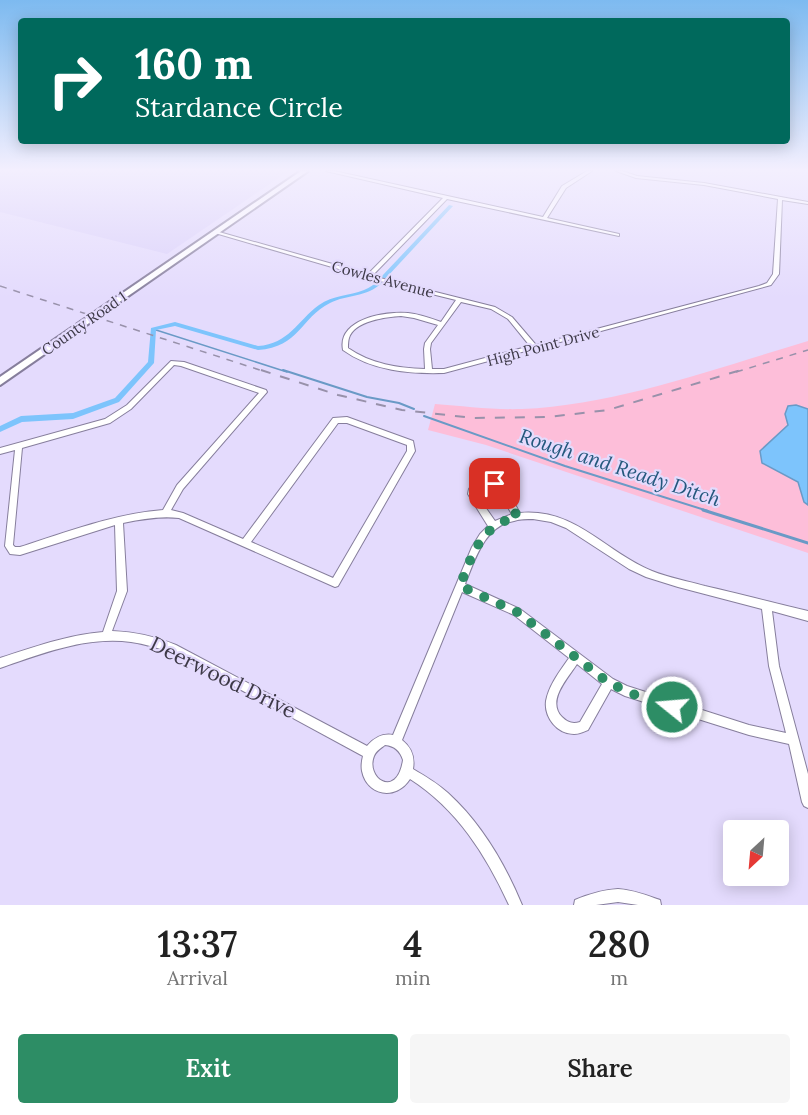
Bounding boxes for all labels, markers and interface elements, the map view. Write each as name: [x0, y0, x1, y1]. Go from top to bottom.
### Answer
text: 160 m: [135, 37, 253, 91]
icon: right: [36, 42, 114, 120]
text: Stardance Circle: [135, 90, 343, 124]
street label: Cowles Avenue: [330, 256, 436, 302]
street label: County Road 1: [38, 287, 130, 359]
street label: High Point Drive: [485, 322, 601, 370]
water label: Rough and Ready Ditch: [516, 423, 724, 512]
pin: [469, 458, 520, 509]
icon: arrive: [478, 467, 511, 500]
street label: Deerwood Drive: [145, 630, 301, 724]
position arrow: [640, 675, 704, 739]
north arrow: [723, 820, 789, 886]
map controls: [723, 820, 789, 886]
text: 13:37: [158, 921, 237, 967]
text: 4: [403, 921, 423, 967]
text: 280: [588, 921, 650, 967]
text: Arrival: [167, 965, 228, 990]
text: min: [395, 965, 431, 990]
text: m: [610, 965, 628, 990]
button: Exit: [18, 1034, 398, 1103]
button: Share: [410, 1034, 790, 1103]

